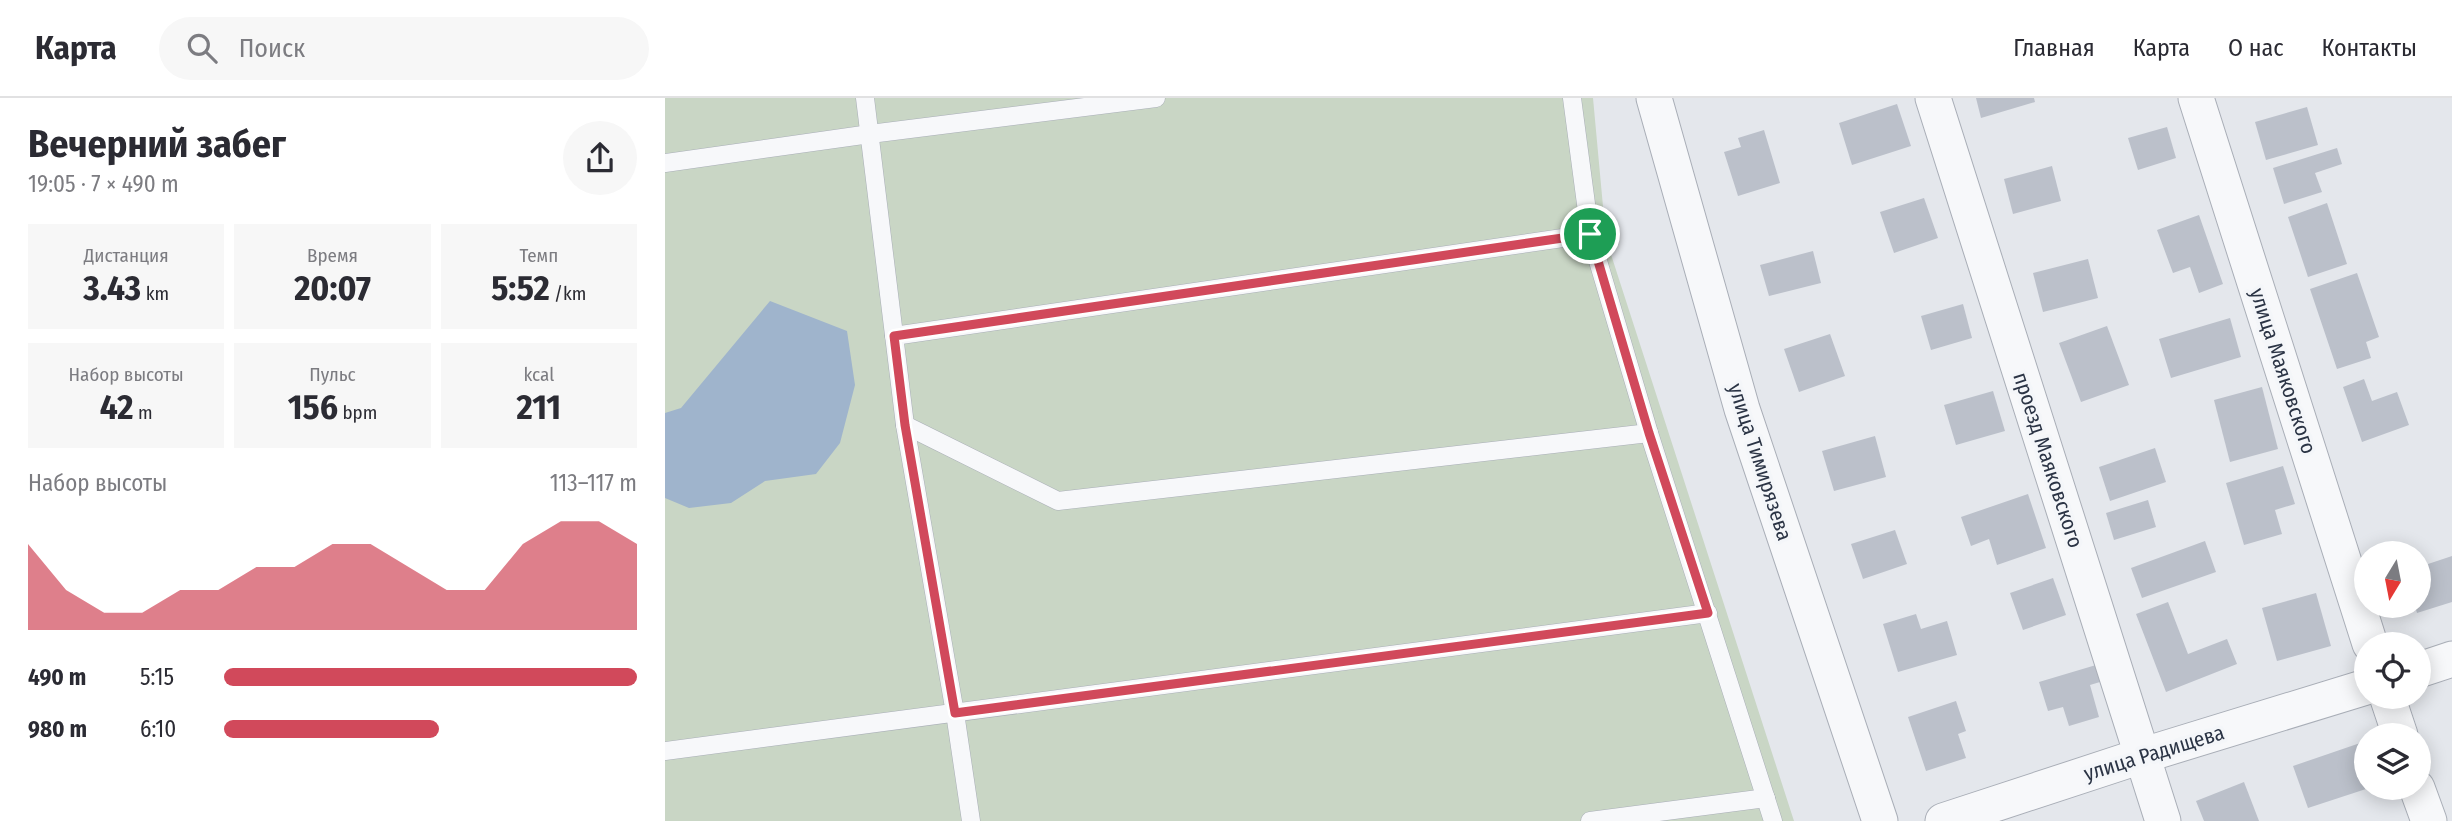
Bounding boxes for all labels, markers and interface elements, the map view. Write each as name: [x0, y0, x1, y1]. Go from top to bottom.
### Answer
search box: [159, 17, 649, 80]
text: Карта: [35, 28, 117, 68]
icon: search: [183, 29, 221, 67]
text: Поиск: [239, 33, 305, 64]
text: Главная: [2013, 34, 2095, 62]
text: Карта: [2133, 34, 2190, 62]
text: О нас: [2228, 34, 2283, 62]
text: Контакты: [2321, 34, 2417, 62]
text: Вечерний забег: [28, 121, 286, 167]
button: share: [563, 121, 637, 195]
text: 19:05 · 7 × 490 m: [28, 170, 179, 198]
pin: [1560, 204, 1620, 264]
icon: arrive: [1571, 215, 1609, 253]
text: Дистанция: [84, 244, 169, 267]
text: Время: [307, 244, 358, 267]
text: Темп: [519, 244, 558, 267]
text: 3.43: [83, 267, 141, 309]
text: 20:07: [294, 267, 371, 309]
text: 5:52: [491, 267, 550, 309]
text: km: [141, 282, 169, 305]
text: /km: [550, 282, 586, 305]
street label: улица Маяковского: [2244, 285, 2322, 457]
text: Набор высоты: [69, 363, 184, 386]
text: Пульс: [309, 363, 356, 386]
text: kcal: [523, 363, 554, 386]
street label: проезд Маяковского: [2007, 369, 2089, 551]
street label: улица Тимирязева: [1722, 380, 1798, 544]
text: 42: [100, 386, 134, 428]
text: 156: [288, 386, 338, 428]
text: 211: [517, 386, 561, 428]
text: m: [134, 401, 153, 424]
text: bpm: [338, 401, 377, 424]
text: Набор высоты: [28, 469, 167, 497]
text: 113–117 m: [550, 469, 637, 497]
north arrow: [2354, 541, 2431, 618]
map controls: [2354, 541, 2431, 800]
button: locate: [2354, 632, 2431, 709]
text: 490 m: [28, 663, 86, 691]
text: 5:15: [140, 663, 174, 691]
text: 980 m: [28, 715, 87, 743]
text: 6:10: [140, 715, 176, 743]
street label: улица Радищева: [2081, 719, 2227, 787]
button: layers: [2354, 723, 2431, 800]

